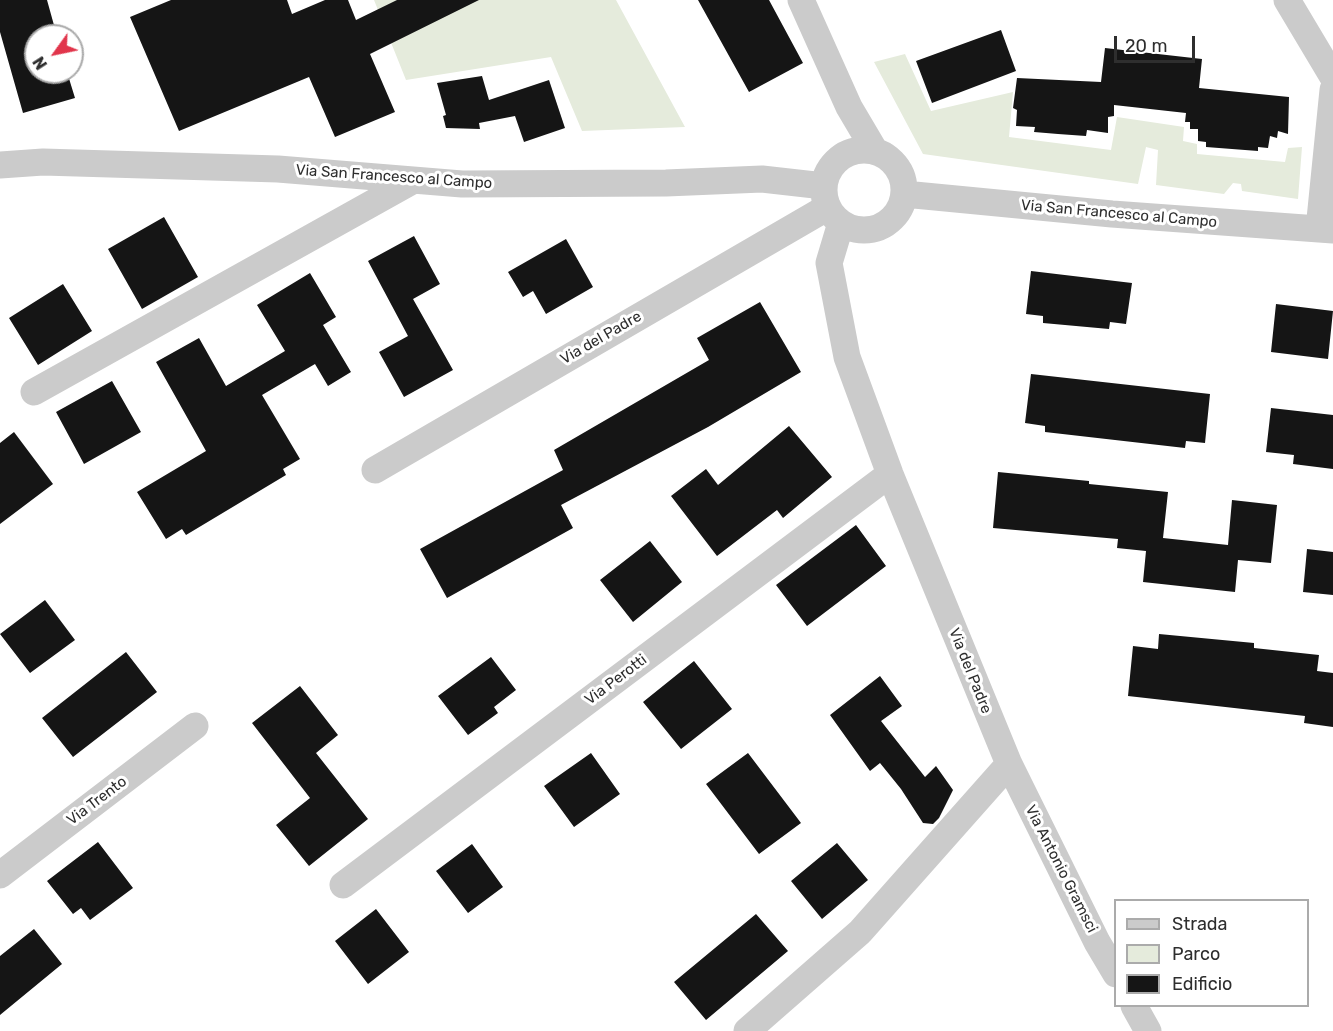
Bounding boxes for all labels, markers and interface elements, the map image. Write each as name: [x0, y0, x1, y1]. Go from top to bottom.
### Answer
north arrow: [24, 24, 84, 84]
scale bar: [1117, 24, 1198, 62]
text: 20 m: [1125, 35, 1167, 57]
text: N: [29, 53, 51, 73]
street label: Via San Francesco al Campo: [295, 161, 493, 193]
street label: Via San Francesco al Campo: [1020, 196, 1218, 232]
street label: Via del Padre: [557, 308, 645, 368]
street label: Via del Padre: [945, 626, 995, 716]
street label: Via Perotti: [582, 651, 650, 709]
street label: Via Trento: [64, 773, 130, 829]
street label: Via Antonio Gramsci: [1021, 802, 1101, 936]
legend: [1114, 899, 1309, 1007]
text: Strada: [1172, 913, 1228, 935]
text: Parco: [1172, 943, 1220, 965]
text: Edificio: [1172, 973, 1232, 995]

